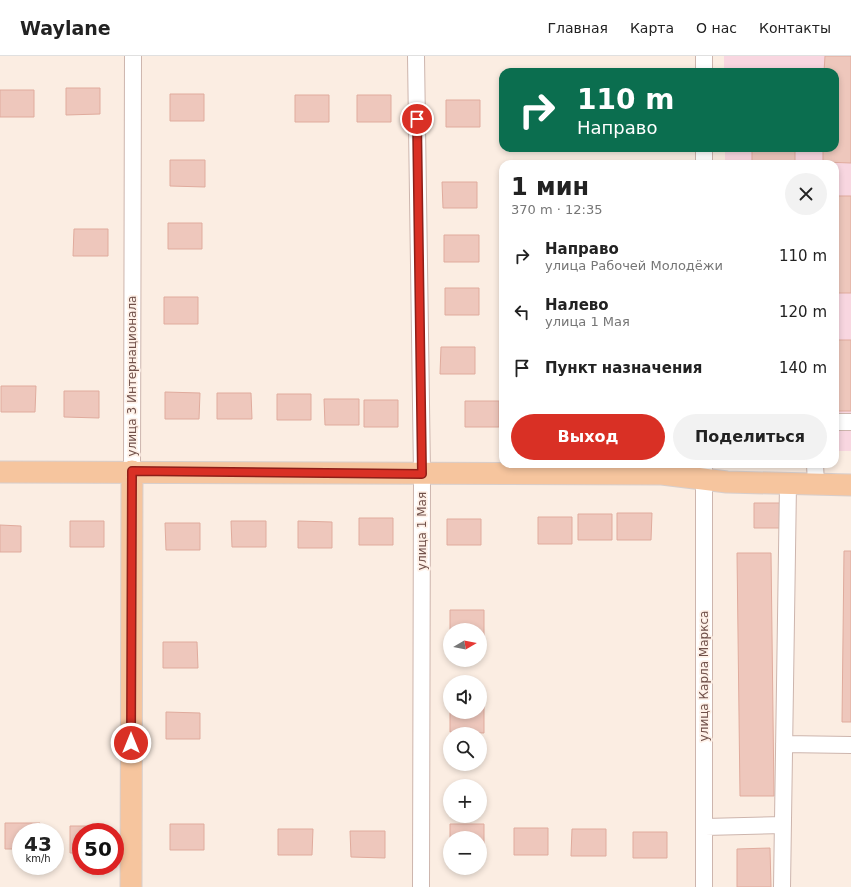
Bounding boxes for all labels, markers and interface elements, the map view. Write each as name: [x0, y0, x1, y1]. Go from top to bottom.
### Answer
text: Waylane: [20, 17, 111, 39]
text: Главная: [547, 20, 608, 36]
text: Карта: [630, 20, 674, 36]
text: О нас: [696, 20, 737, 36]
text: Контакты: [759, 20, 831, 36]
text: 110 m: [577, 83, 674, 116]
icon: right: [511, 84, 563, 136]
pin: [400, 102, 434, 136]
icon: arrive: [406, 108, 428, 130]
text: Направо: [577, 117, 657, 138]
text: 1 мин: [511, 173, 589, 201]
button: close: [785, 173, 827, 215]
text: 370 m · 12:35: [511, 202, 602, 217]
text: Направо: [545, 240, 619, 258]
icon: right: [511, 245, 533, 267]
text: 110 m: [779, 247, 827, 265]
text: улица Рабочей Молодёжи: [545, 258, 723, 273]
street label: улица 3 Интернационала: [125, 296, 139, 456]
text: Налево: [545, 296, 609, 314]
icon: left: [511, 301, 533, 323]
text: 120 m: [779, 303, 827, 321]
text: улица 1 Мая: [545, 314, 630, 329]
icon: arrive: [511, 357, 533, 379]
text: Пункт назначения: [545, 359, 702, 377]
text: 140 m: [779, 359, 827, 377]
button: Выход: [511, 414, 665, 460]
button: Поделиться: [673, 414, 827, 460]
street label: улица 1 Мая: [415, 492, 429, 570]
street label: улица Карла Маркса: [697, 611, 711, 741]
north arrow: [443, 623, 487, 667]
map controls: [443, 623, 487, 875]
button: sound: [443, 675, 487, 719]
position arrow: [110, 722, 152, 764]
button: search: [443, 727, 487, 771]
button: +: [443, 779, 487, 823]
speed limit sign: 50: [72, 823, 124, 875]
button: −: [443, 831, 487, 875]
text: 43: [24, 832, 52, 856]
text: km/h: [25, 853, 51, 864]

